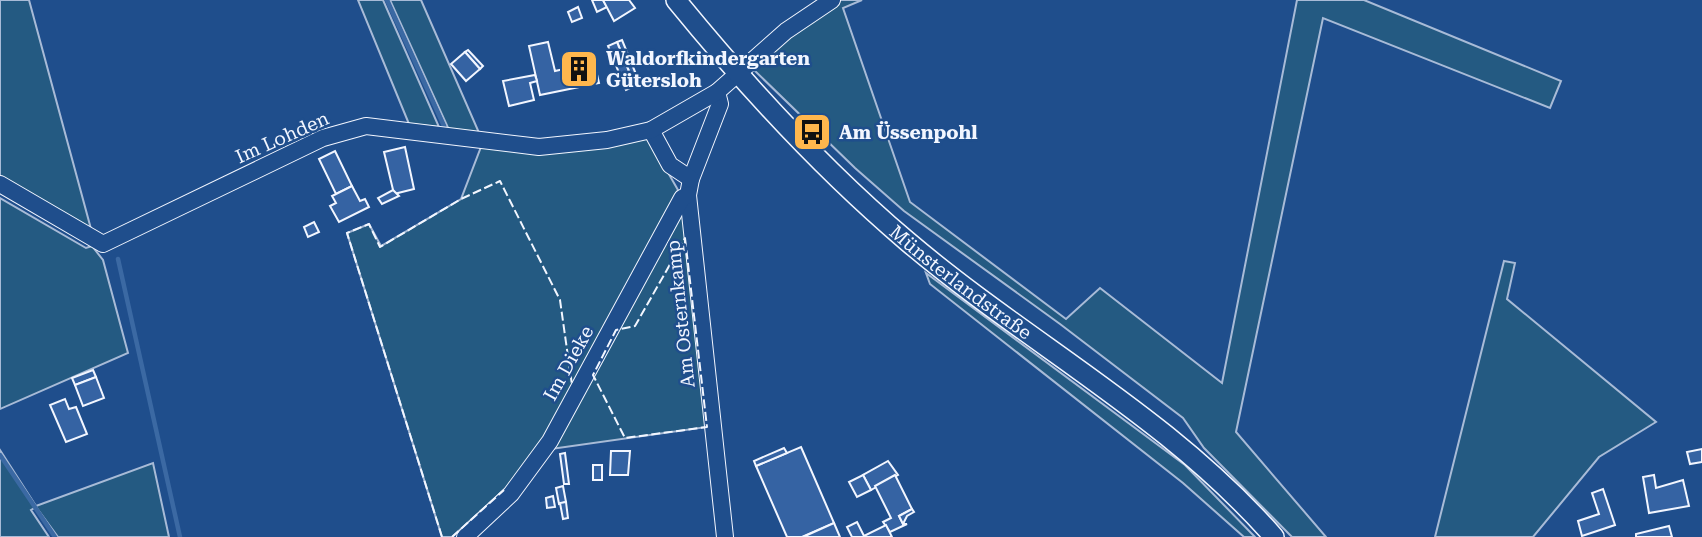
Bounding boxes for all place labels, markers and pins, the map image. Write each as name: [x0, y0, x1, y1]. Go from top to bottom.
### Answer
place label: Waldorfkindergarten Gütersloh: [606, 47, 810, 92]
building icon: Waldorfkindergarten Gütersloh: [558, 48, 600, 90]
bus stop icon: Am Üssenpohl: [791, 111, 833, 153]
place label: Am Üssenpohl: [839, 121, 977, 144]

